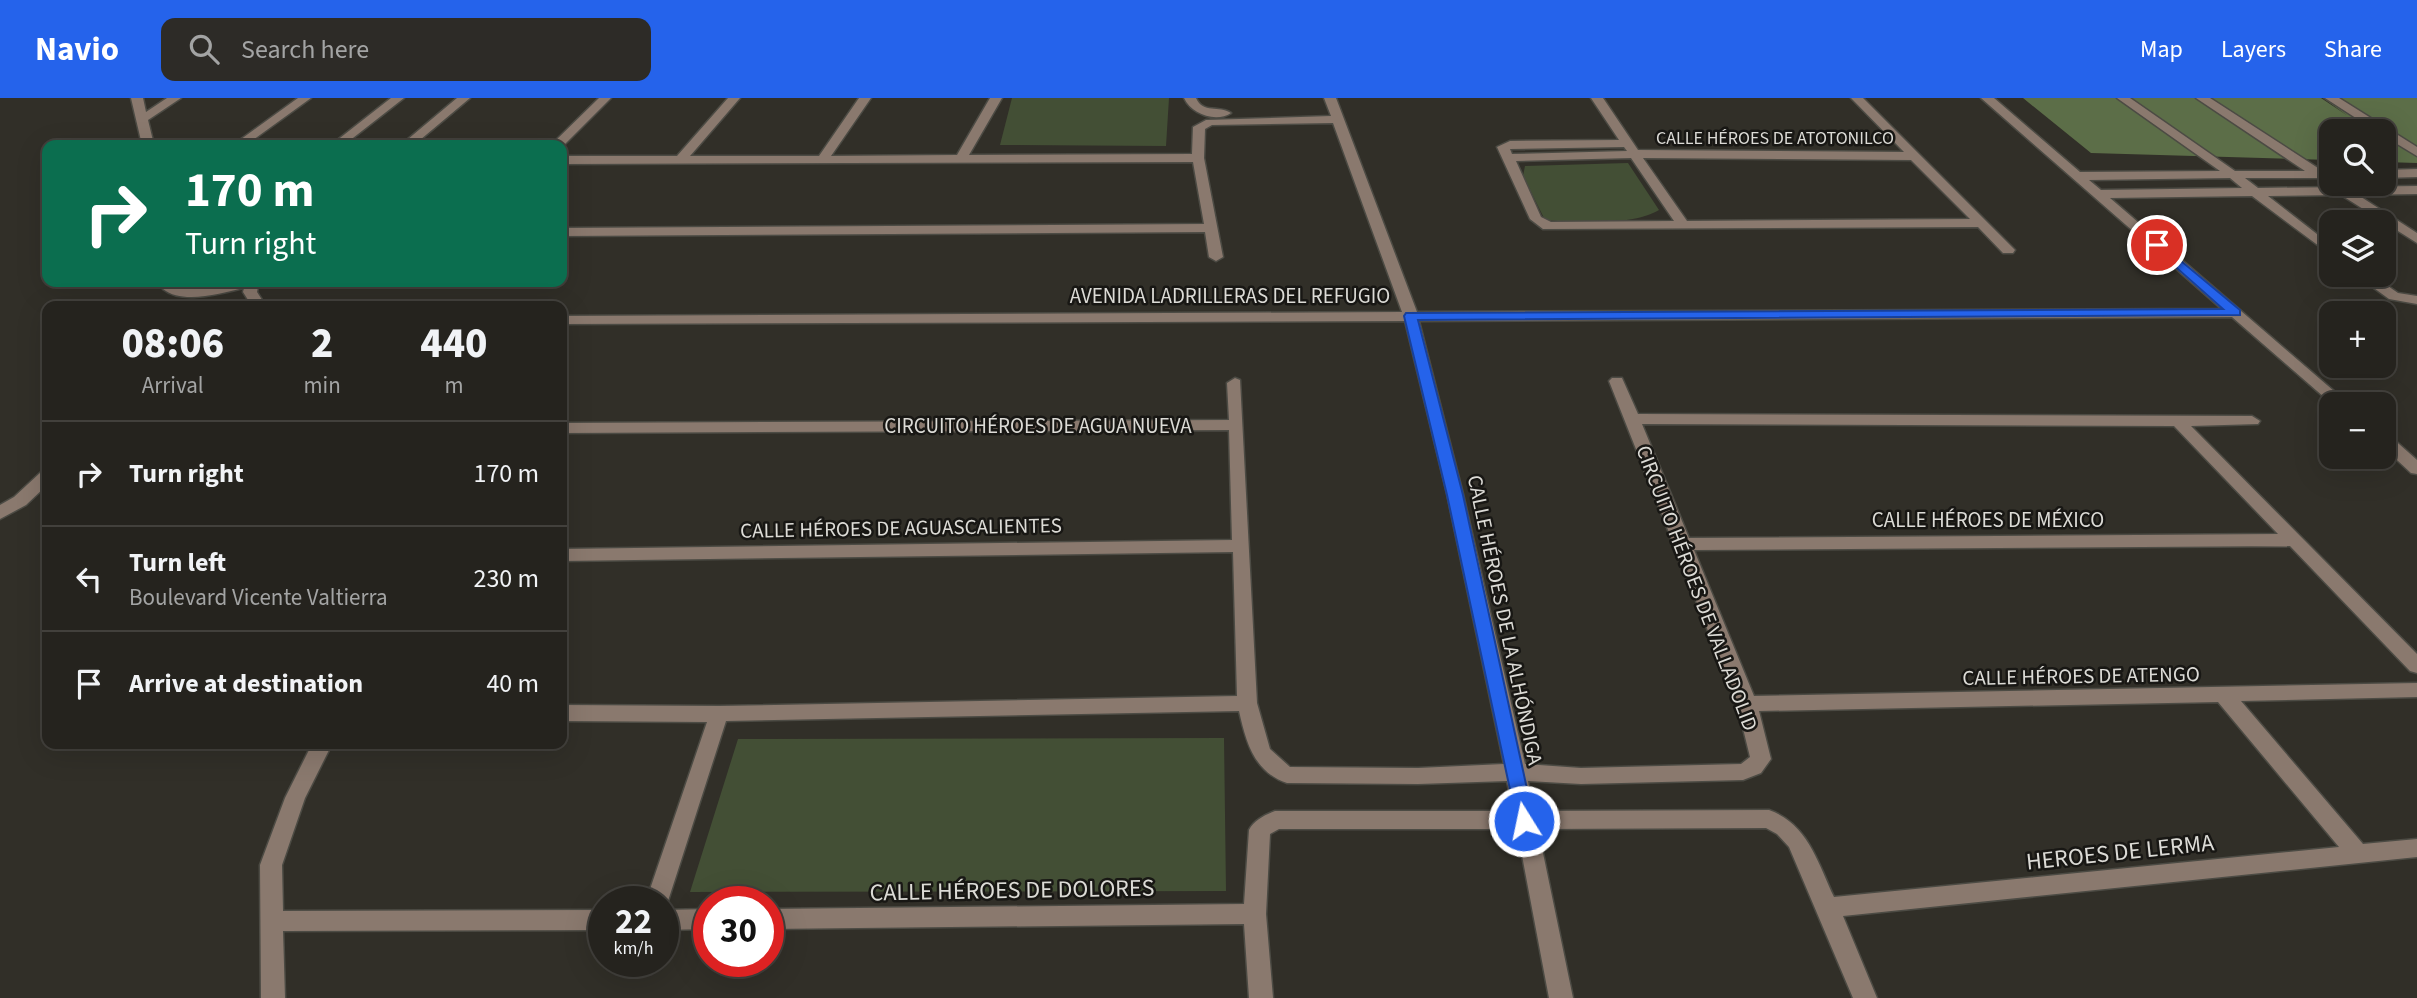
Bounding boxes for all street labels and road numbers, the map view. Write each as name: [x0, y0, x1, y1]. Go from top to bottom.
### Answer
street label: CALLE HÉROES DE ATOTONILCO: [1656, 126, 1894, 151]
street label: AVENIDA LADRILLERAS DEL REFUGIO: [1070, 281, 1390, 311]
street label: CIRCUITO HÉROES DE AGUA NUEVA: [884, 411, 1192, 441]
street label: CIRCUITO HÉROES DE VALLADOLID: [1629, 441, 1765, 735]
street label: CALLE HÉROES DE LA ALHÓNDIGA: [1460, 472, 1551, 768]
street label: CALLE HÉROES DE MÉXICO: [1872, 505, 2104, 535]
street label: CALLE HÉROES DE AGUASCALIENTES: [740, 510, 1062, 546]
street label: CALLE HÉROES DE ATENGO: [1962, 659, 2200, 693]
street label: HEROES DE LERMA: [2024, 825, 2216, 880]
street label: CALLE HÉROES DE DOLORES: [869, 871, 1155, 910]

